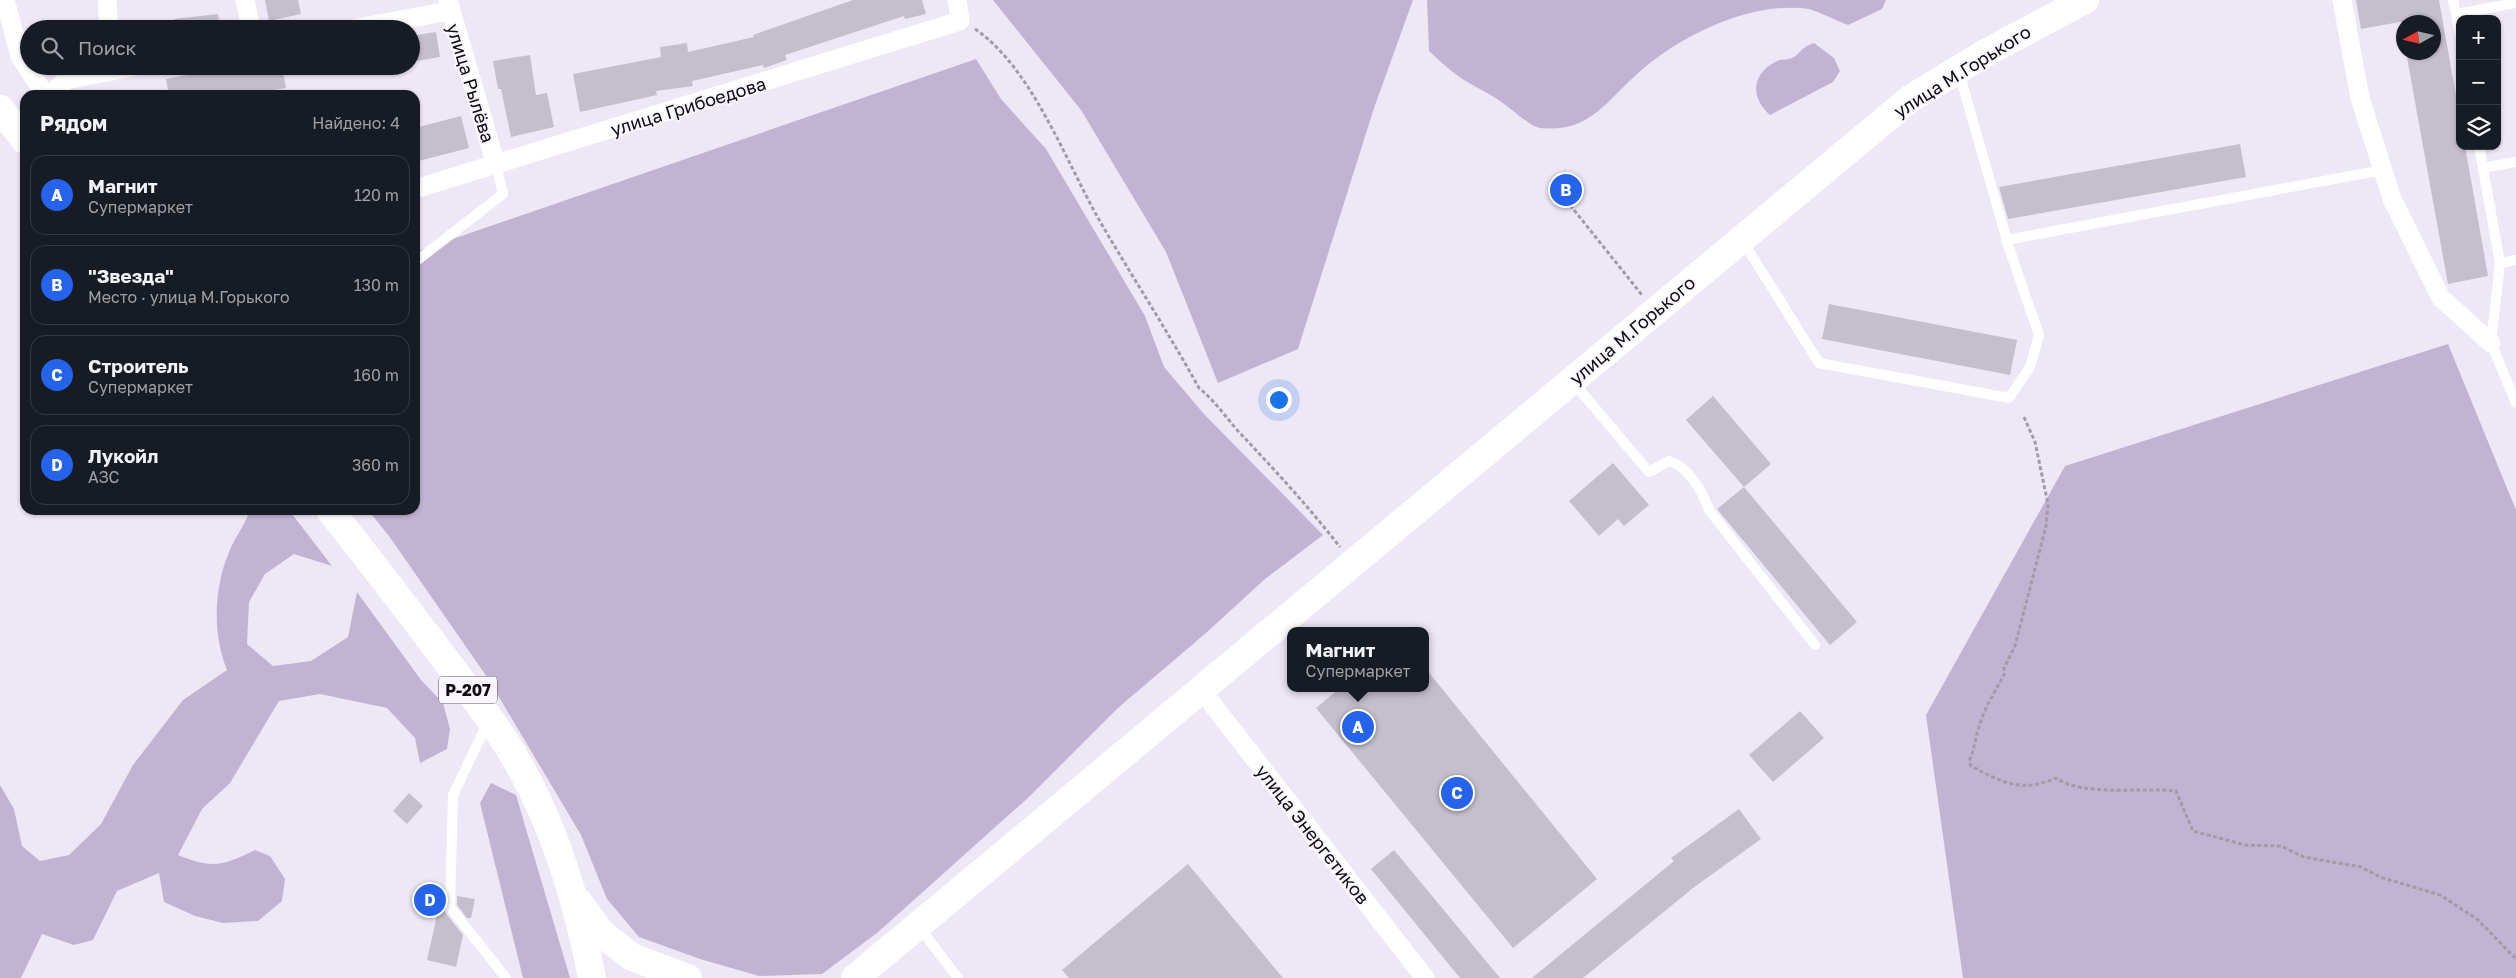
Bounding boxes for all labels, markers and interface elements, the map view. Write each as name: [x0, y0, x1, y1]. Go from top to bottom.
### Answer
north arrow: [2396, 15, 2441, 60]
map controls: [2456, 15, 2501, 150]
button: +: [2456, 15, 2501, 60]
search box: [20, 20, 420, 75]
street label: улица М.Горького: [1889, 20, 2035, 122]
street label: улица Рылёва: [442, 21, 500, 145]
icon: search: [38, 34, 66, 62]
text: Поиск: [78, 36, 137, 59]
button: −: [2456, 60, 2501, 105]
street label: улица Грибоедова: [608, 72, 768, 140]
button: layers: [2456, 105, 2501, 150]
text: Рядом: [40, 110, 107, 136]
text: Найдено: 4: [312, 113, 400, 133]
pin: B: [1550, 171, 1582, 209]
text: Магнит: [88, 174, 158, 197]
text: A: [51, 185, 63, 205]
text: 120 m: [354, 185, 399, 205]
text: Супермаркет: [88, 197, 193, 217]
text: "Звезда": [88, 264, 174, 287]
street label: улица М.Горького: [1565, 271, 1699, 389]
text: B: [51, 275, 63, 295]
text: 130 m: [354, 275, 399, 295]
text: Место · улица М.Горького: [88, 287, 290, 307]
text: Строитель: [88, 354, 189, 377]
text: C: [51, 365, 63, 385]
text: 160 m: [353, 365, 399, 385]
text: Супермаркет: [88, 377, 193, 397]
your location: [1266, 387, 1292, 413]
text: Лукойл: [88, 444, 158, 467]
text: D: [51, 455, 63, 475]
text: 360 m: [352, 455, 399, 475]
text: АЗС: [88, 467, 119, 487]
popup: [1287, 627, 1429, 692]
text: Магнит: [1306, 638, 1375, 661]
text: Супермаркет: [1306, 661, 1410, 681]
road number: Р-207: [439, 676, 497, 704]
pin: A: [1342, 708, 1374, 746]
street label: улица Энергетиков: [1252, 760, 1374, 908]
pin: C: [1441, 774, 1473, 812]
pin: D: [414, 881, 446, 919]

